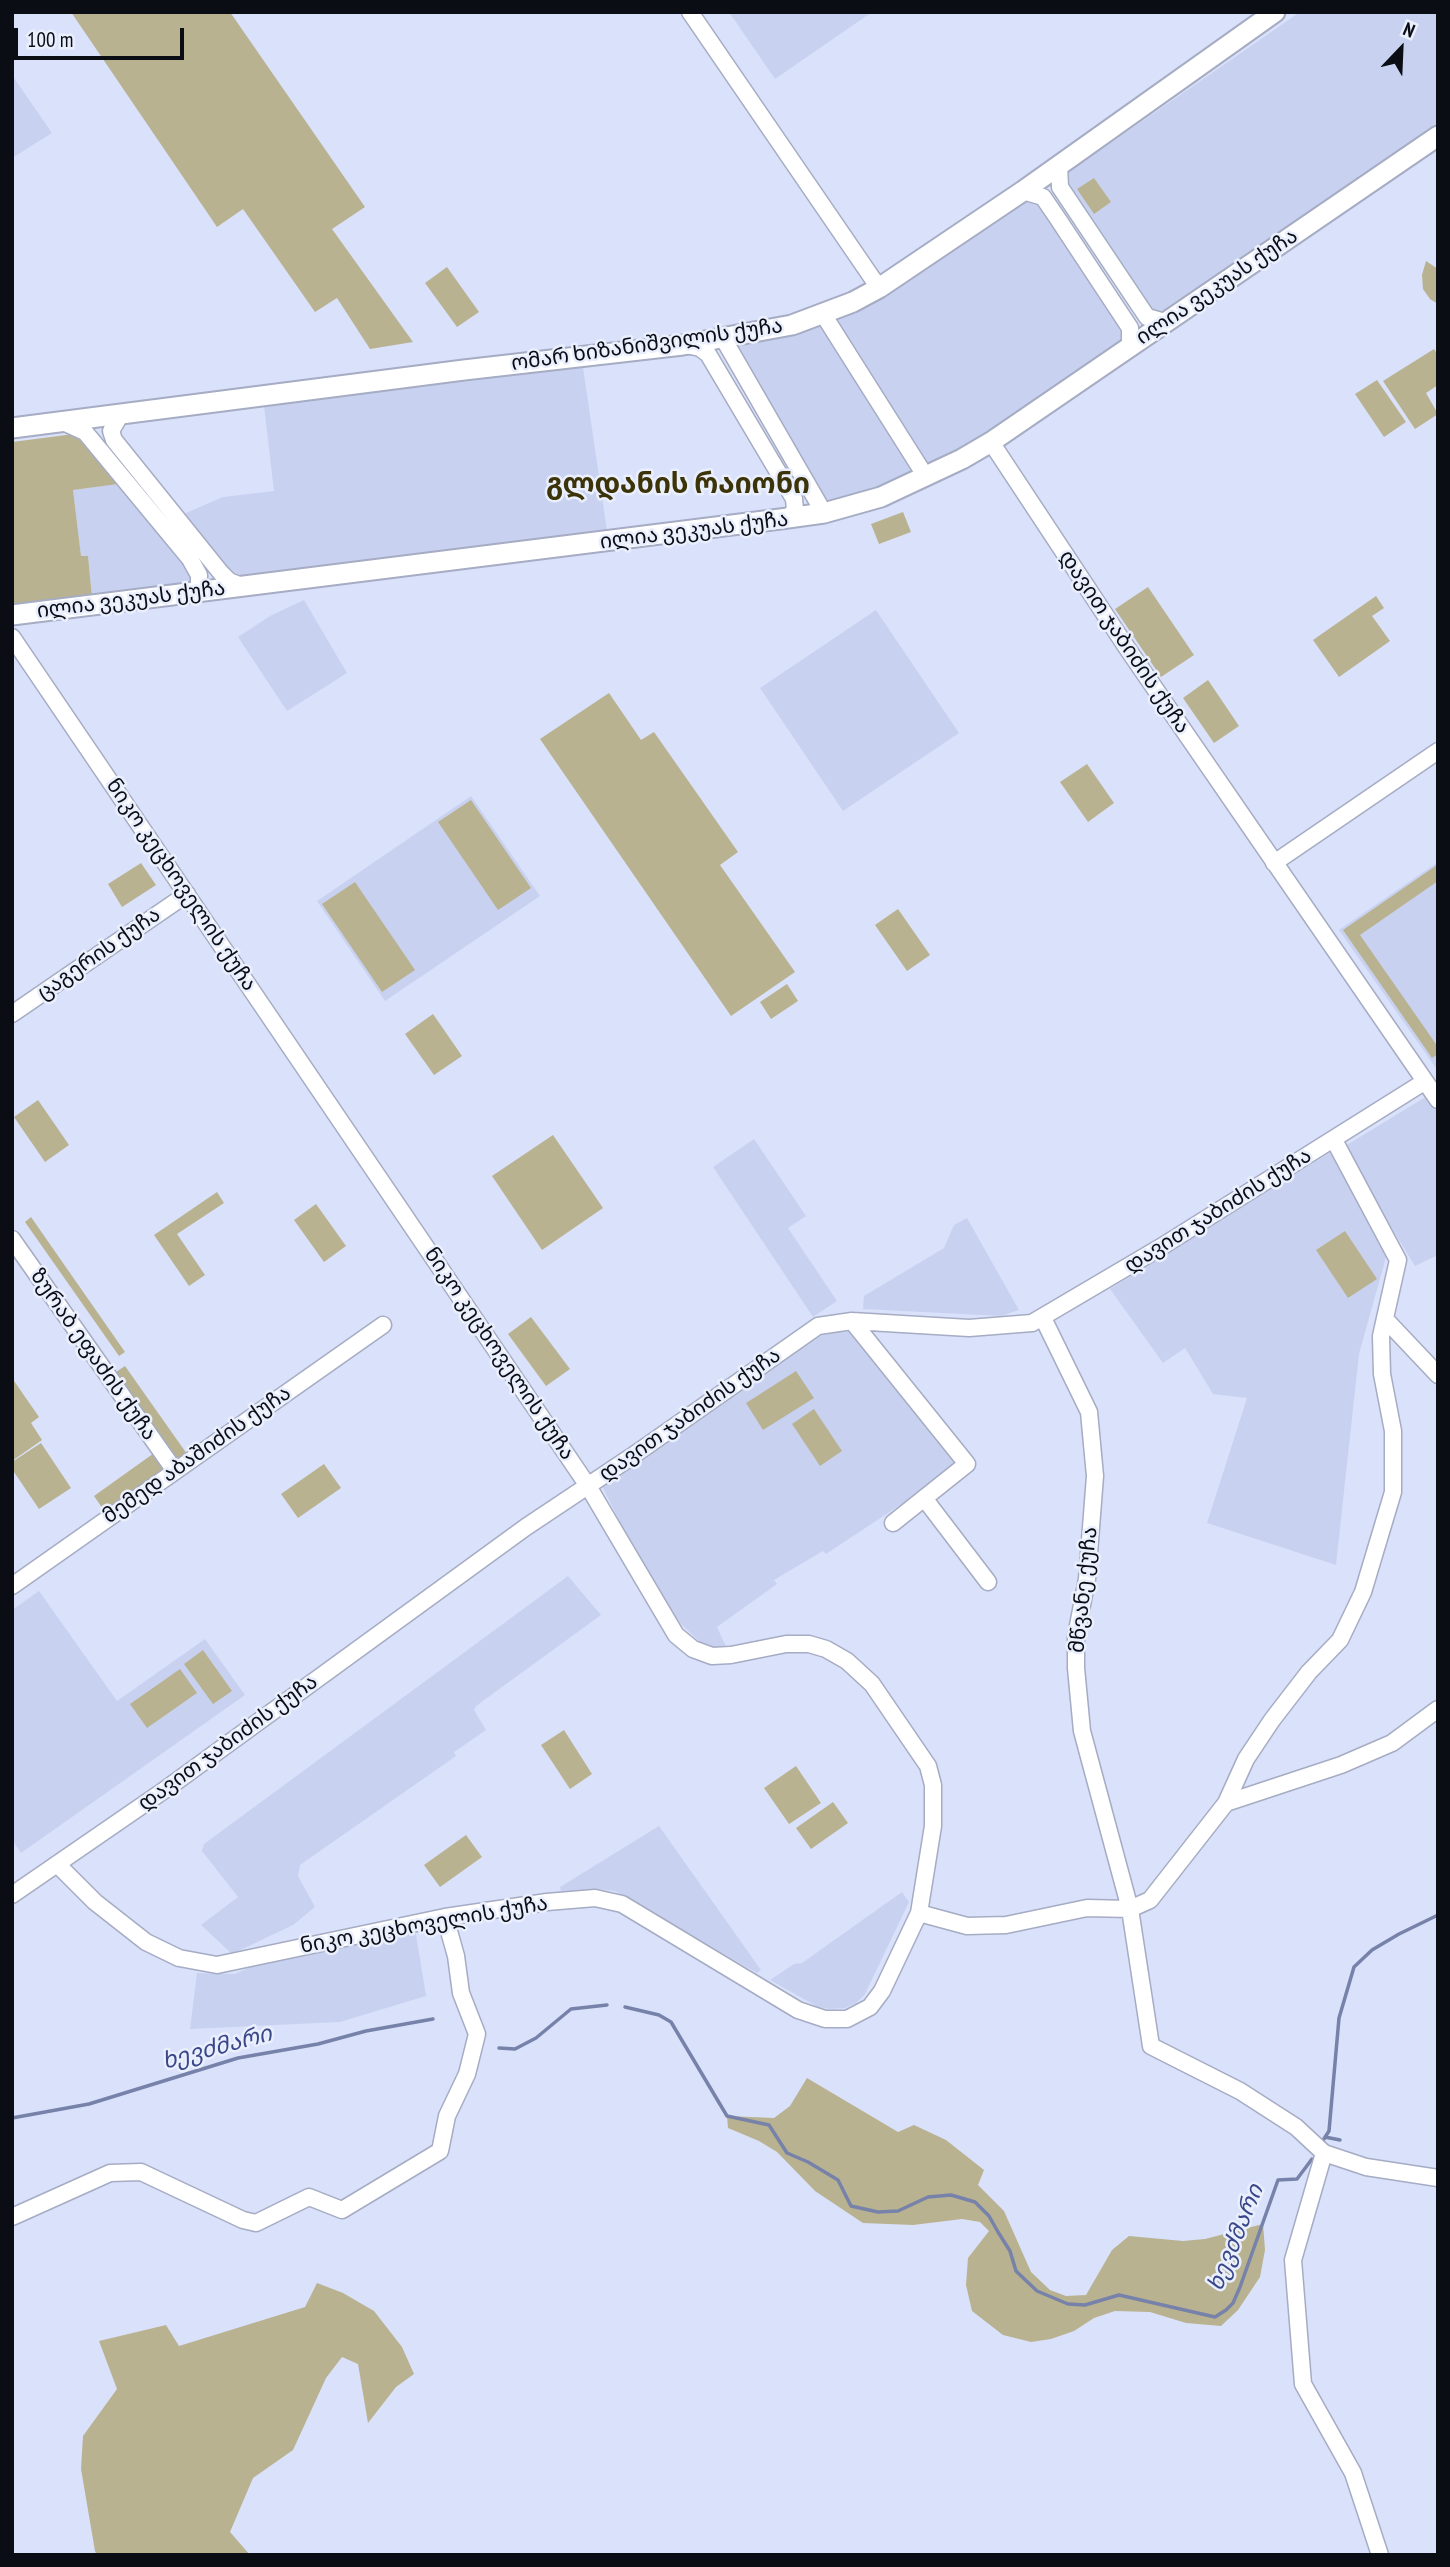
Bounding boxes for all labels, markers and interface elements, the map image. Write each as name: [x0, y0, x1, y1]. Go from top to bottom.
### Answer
scale bar: [18, 14, 187, 58]
north arrow: [1366, 14, 1436, 84]
text: N: [1400, 17, 1419, 43]
text: 100 m: [27, 26, 73, 53]
street label: ილია ვეკუას ქუჩა: [1131, 224, 1303, 350]
street label: ომარ ხიზანიშვილის ქუჩა: [510, 313, 784, 377]
district label: გლდანის რაიონი: [546, 468, 810, 502]
street label: ილია ვეკუას ქუჩა: [598, 507, 790, 555]
street label: დავით ჯაბიძის ქუჩა: [1053, 546, 1195, 738]
street label: ილია ვეკუას ქუჩა: [35, 576, 227, 624]
street label: ნიკო კეცხოველის ქუჩა: [100, 774, 262, 996]
street label: ცაგერის ქუჩა: [32, 902, 166, 1006]
street label: დავით ჯაბიძის ქუჩა: [1120, 1143, 1316, 1279]
street label: ნიკო კეცხოველის ქუჩა: [418, 1243, 580, 1465]
street label: ზურაბ ეფაძის ქუჩა: [24, 1264, 162, 1446]
street label: დავით ჯაბიძის ქუჩა: [594, 1343, 786, 1487]
street label: მემედ აბაშიძის ქუჩა: [98, 1381, 296, 1529]
street label: მწვანე ქუჩა: [1065, 1526, 1103, 1654]
street label: დავით ჯაბიძის ქუჩა: [133, 1669, 323, 1817]
street label: ნიკო კეცხოველის ქუჩა: [298, 1891, 550, 1959]
water label: ხევძმარი: [159, 2020, 275, 2076]
water label: ხევძმარი: [1202, 2181, 1270, 2295]

